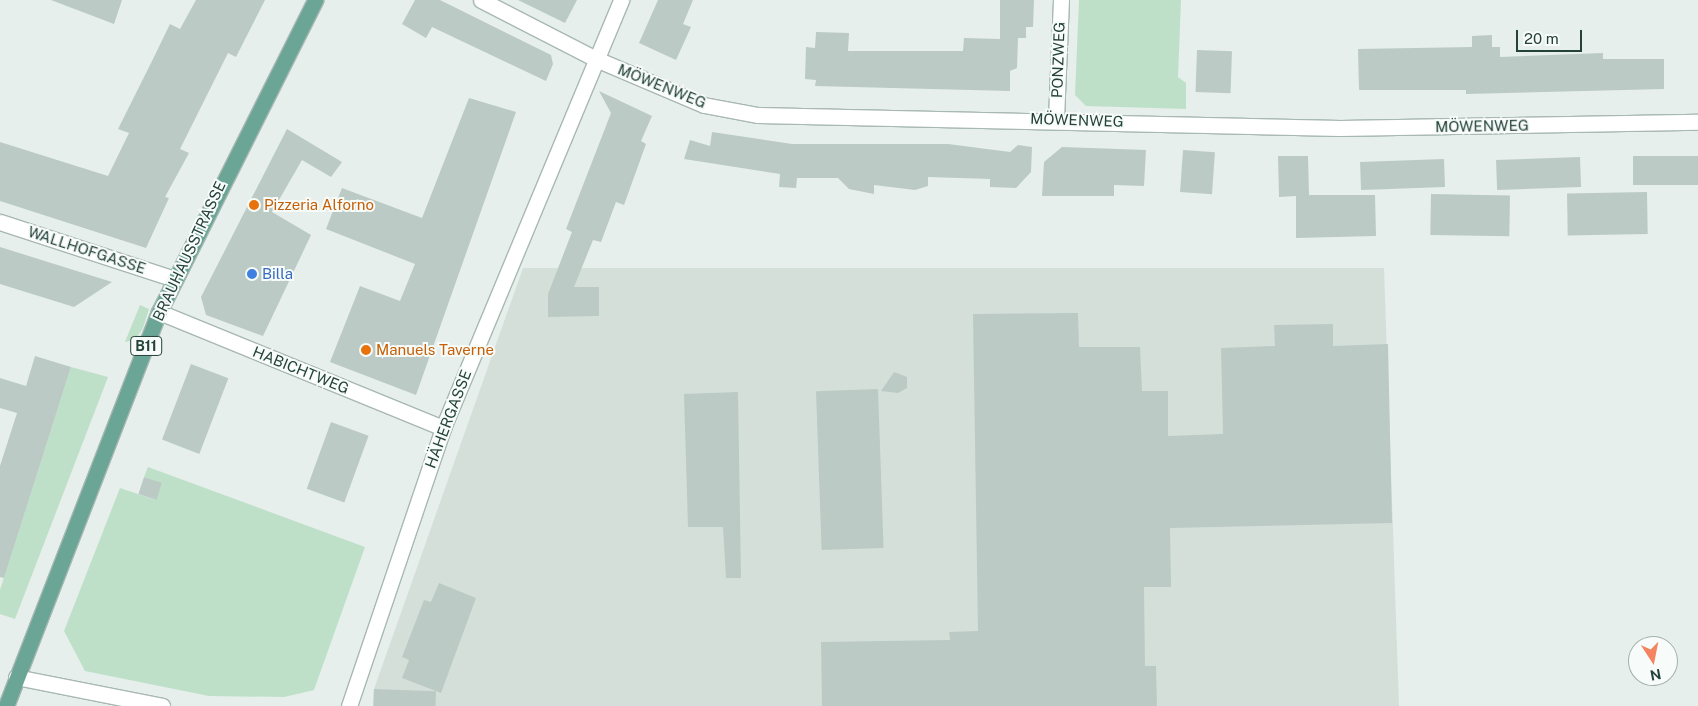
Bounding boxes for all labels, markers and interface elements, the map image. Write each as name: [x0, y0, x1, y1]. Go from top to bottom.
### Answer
scale bar: [1518, 20, 1584, 52]
street label: PONZWEG: [1048, 22, 1068, 98]
text: 20 m: [1524, 30, 1559, 47]
street label: MÖWENWEG: [615, 60, 709, 112]
street label: MÖWENWEG: [1030, 109, 1124, 131]
street label: MÖWENWEG: [1435, 116, 1529, 136]
street label: BRAUHAUSSTRASSE: [149, 178, 229, 324]
place label: Pizzeria Alforno: [264, 196, 374, 214]
marker: Pizzeria Alforno: [248, 199, 260, 211]
street label: WALLHOFGASSE: [26, 222, 148, 278]
place label: Billa: [262, 265, 293, 283]
marker: Billa: [246, 268, 258, 280]
road number: B11: [130, 334, 162, 358]
place label: Manuels Taverne: [376, 341, 494, 359]
street label: HABICHTWEG: [250, 342, 352, 398]
marker: Manuels Taverne: [360, 344, 372, 356]
street label: HÄHERGASSE: [421, 367, 475, 471]
north arrow: [1628, 636, 1678, 686]
text: N: [1649, 666, 1663, 684]

